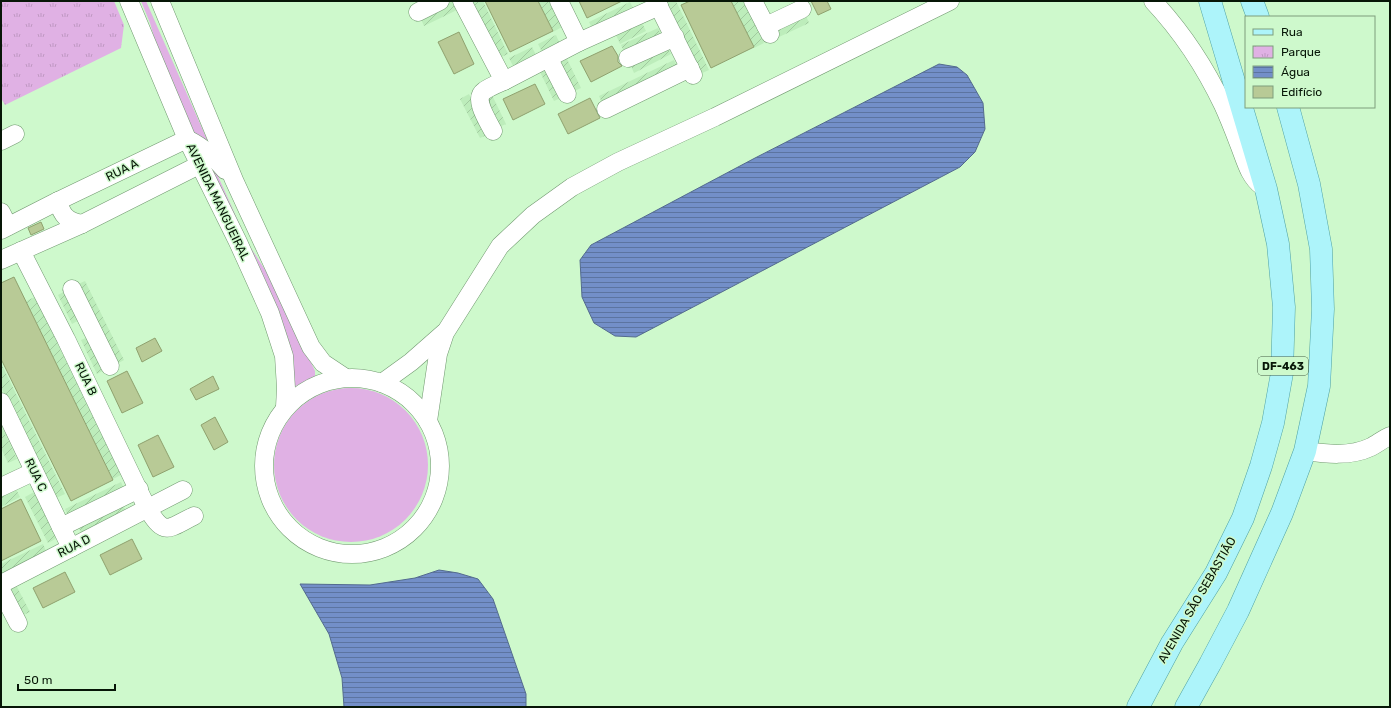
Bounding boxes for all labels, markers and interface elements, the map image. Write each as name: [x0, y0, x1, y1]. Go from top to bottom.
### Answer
legend: [1245, 16, 1375, 108]
text: Rua: [1281, 25, 1303, 39]
text: Parque: [1281, 45, 1321, 59]
text: Água: [1281, 65, 1310, 79]
text: Edifício: [1281, 85, 1322, 99]
street label: AVENIDA MANGUEIRAL: [184, 141, 253, 263]
street label: RUA A: [103, 156, 141, 184]
road number: DF-463: [1258, 357, 1308, 375]
street label: RUA B: [72, 360, 100, 398]
street label: RUA C: [22, 456, 50, 494]
street label: RUA D: [55, 532, 93, 560]
street label: AVENIDA SÃO SEBASTIÃO: [1155, 534, 1239, 666]
scale bar: [18, 666, 115, 692]
text: 50 m: [24, 673, 52, 687]

